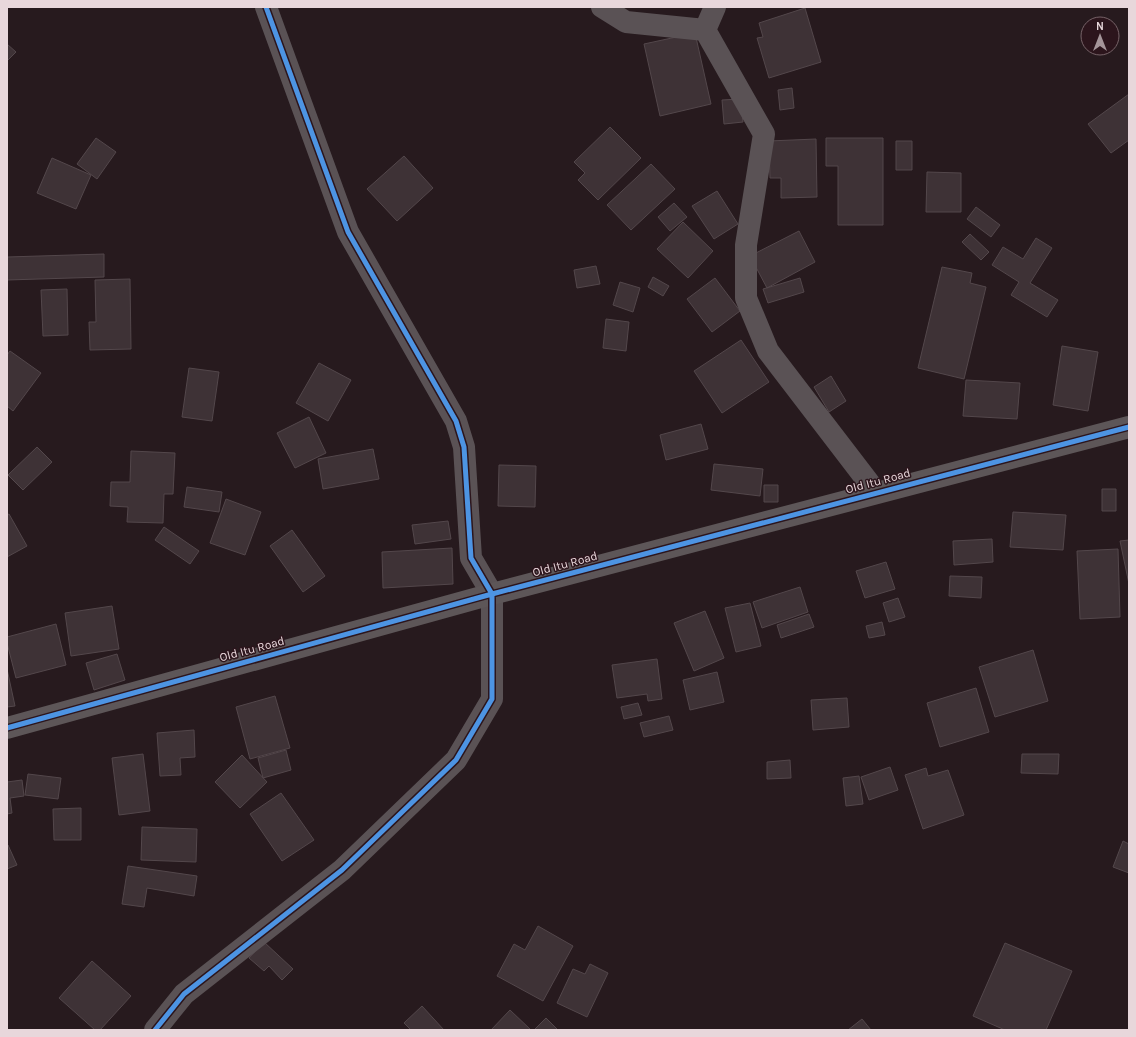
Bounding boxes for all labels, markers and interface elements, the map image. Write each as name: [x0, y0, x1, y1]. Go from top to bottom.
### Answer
north arrow: [1080, 16, 1120, 56]
text: N: [1096, 20, 1104, 33]
street label: Old Itu Road: [844, 466, 912, 496]
street label: Old Itu Road: [531, 549, 599, 579]
street label: Old Itu Road: [218, 634, 286, 664]

